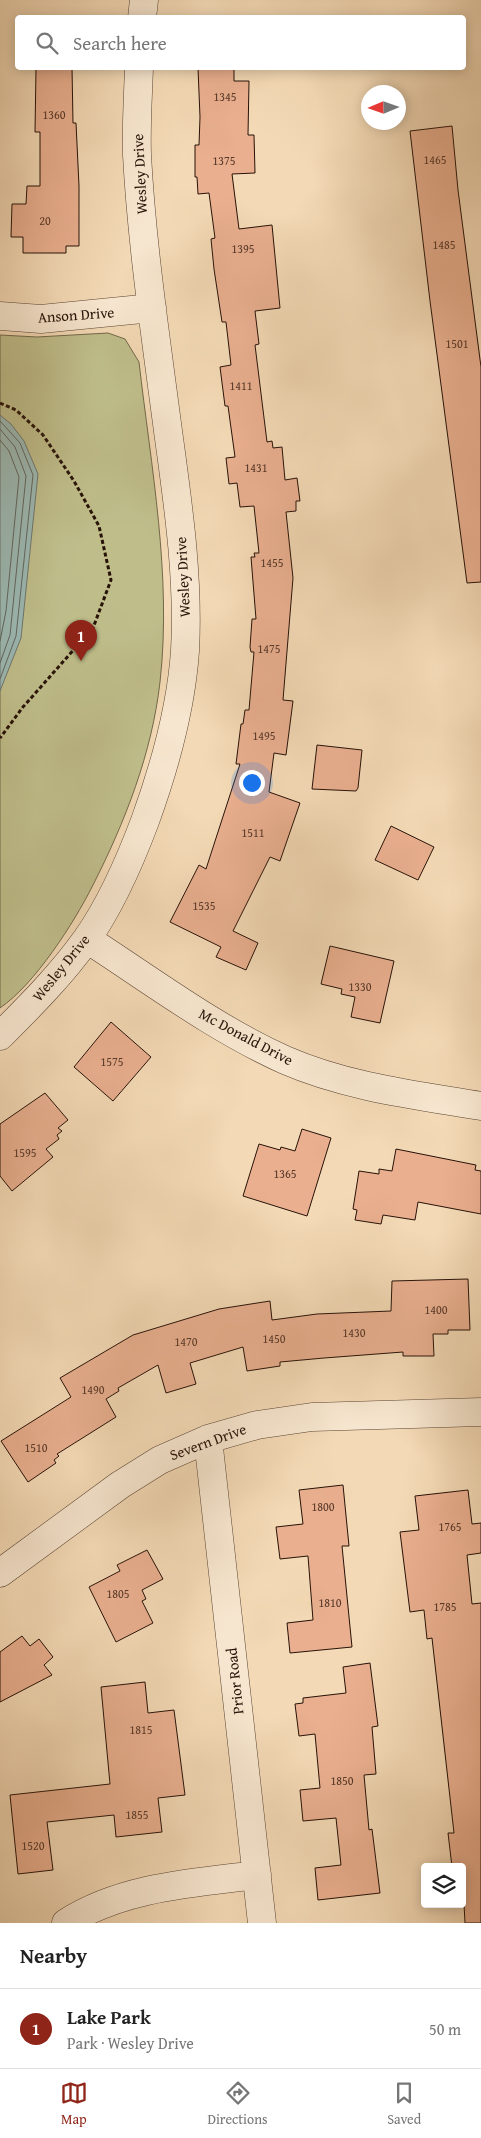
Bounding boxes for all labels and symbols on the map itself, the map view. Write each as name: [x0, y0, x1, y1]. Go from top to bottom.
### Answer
north arrow: [361, 85, 406, 130]
house number: 1345: [213, 88, 237, 105]
house number: 1360: [42, 106, 66, 123]
street label: Wesley Drive: [127, 133, 152, 215]
house number: 1465: [423, 151, 447, 168]
house number: 1375: [212, 152, 236, 169]
house number: 20: [39, 212, 51, 229]
house number: 1485: [432, 236, 456, 253]
house number: 1395: [231, 240, 255, 257]
street label: Anson Drive: [37, 301, 115, 328]
house number: 1501: [445, 335, 469, 352]
house number: 1411: [229, 377, 253, 394]
house number: 1431: [244, 459, 268, 476]
street label: Wesley Drive: [170, 536, 195, 618]
house number: 1455: [260, 554, 284, 571]
pin: 1: [65, 620, 97, 661]
house number: 1475: [257, 640, 281, 657]
house number: 1495: [252, 727, 276, 744]
your location: [239, 770, 265, 796]
house number: 1511: [241, 824, 265, 841]
house number: 1535: [192, 897, 216, 914]
street label: Wesley Drive: [27, 930, 94, 1006]
house number: 1330: [348, 978, 372, 995]
street label: Mc Donald Drive: [196, 1003, 297, 1070]
house number: 1575: [100, 1053, 124, 1070]
house number: 1595: [13, 1144, 37, 1161]
house number: 1365: [273, 1165, 297, 1182]
house number: 1400: [424, 1301, 448, 1318]
house number: 1430: [342, 1324, 366, 1341]
house number: 1450: [262, 1330, 286, 1347]
house number: 1470: [174, 1333, 198, 1350]
house number: 1490: [81, 1381, 105, 1398]
street label: Severn Drive: [167, 1418, 249, 1465]
house number: 1510: [24, 1439, 48, 1456]
house number: 1800: [311, 1498, 335, 1515]
house number: 1765: [438, 1518, 462, 1535]
house number: 1805: [106, 1585, 130, 1602]
house number: 1810: [318, 1594, 342, 1611]
house number: 1785: [433, 1598, 457, 1615]
street label: Prior Road: [221, 1647, 248, 1715]
house number: 1815: [129, 1721, 153, 1738]
house number: 1850: [330, 1772, 354, 1789]
house number: 1855: [125, 1806, 149, 1823]
house number: 1520: [21, 1837, 45, 1854]

